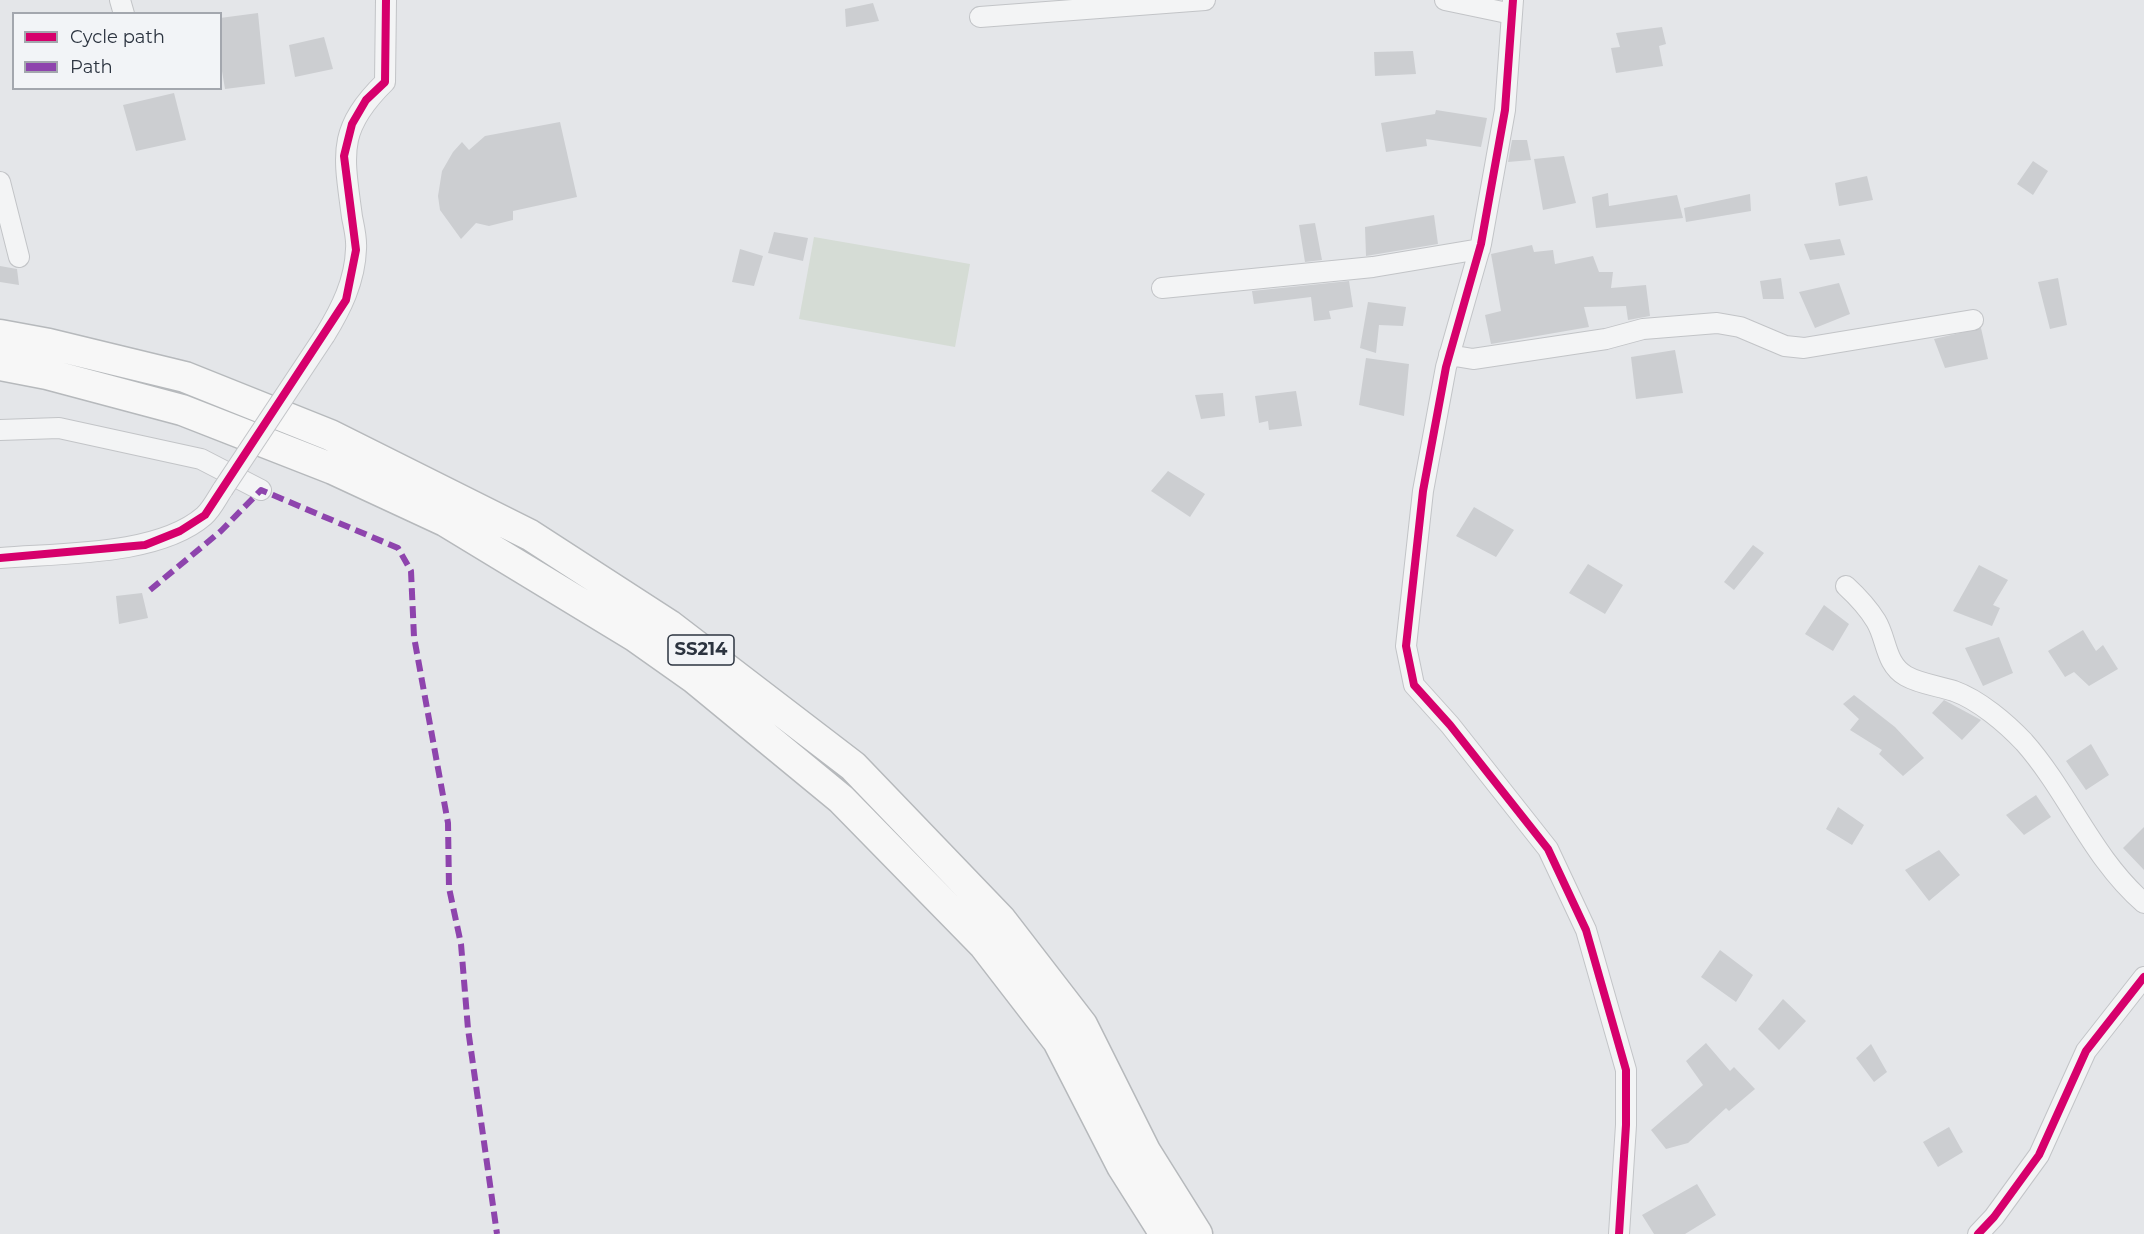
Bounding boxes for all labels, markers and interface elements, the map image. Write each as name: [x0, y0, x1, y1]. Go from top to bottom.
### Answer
legend: [12, 12, 222, 90]
text: Cycle path: [70, 26, 165, 48]
text: Path: [70, 56, 113, 78]
road number: SS214: [668, 635, 734, 665]

